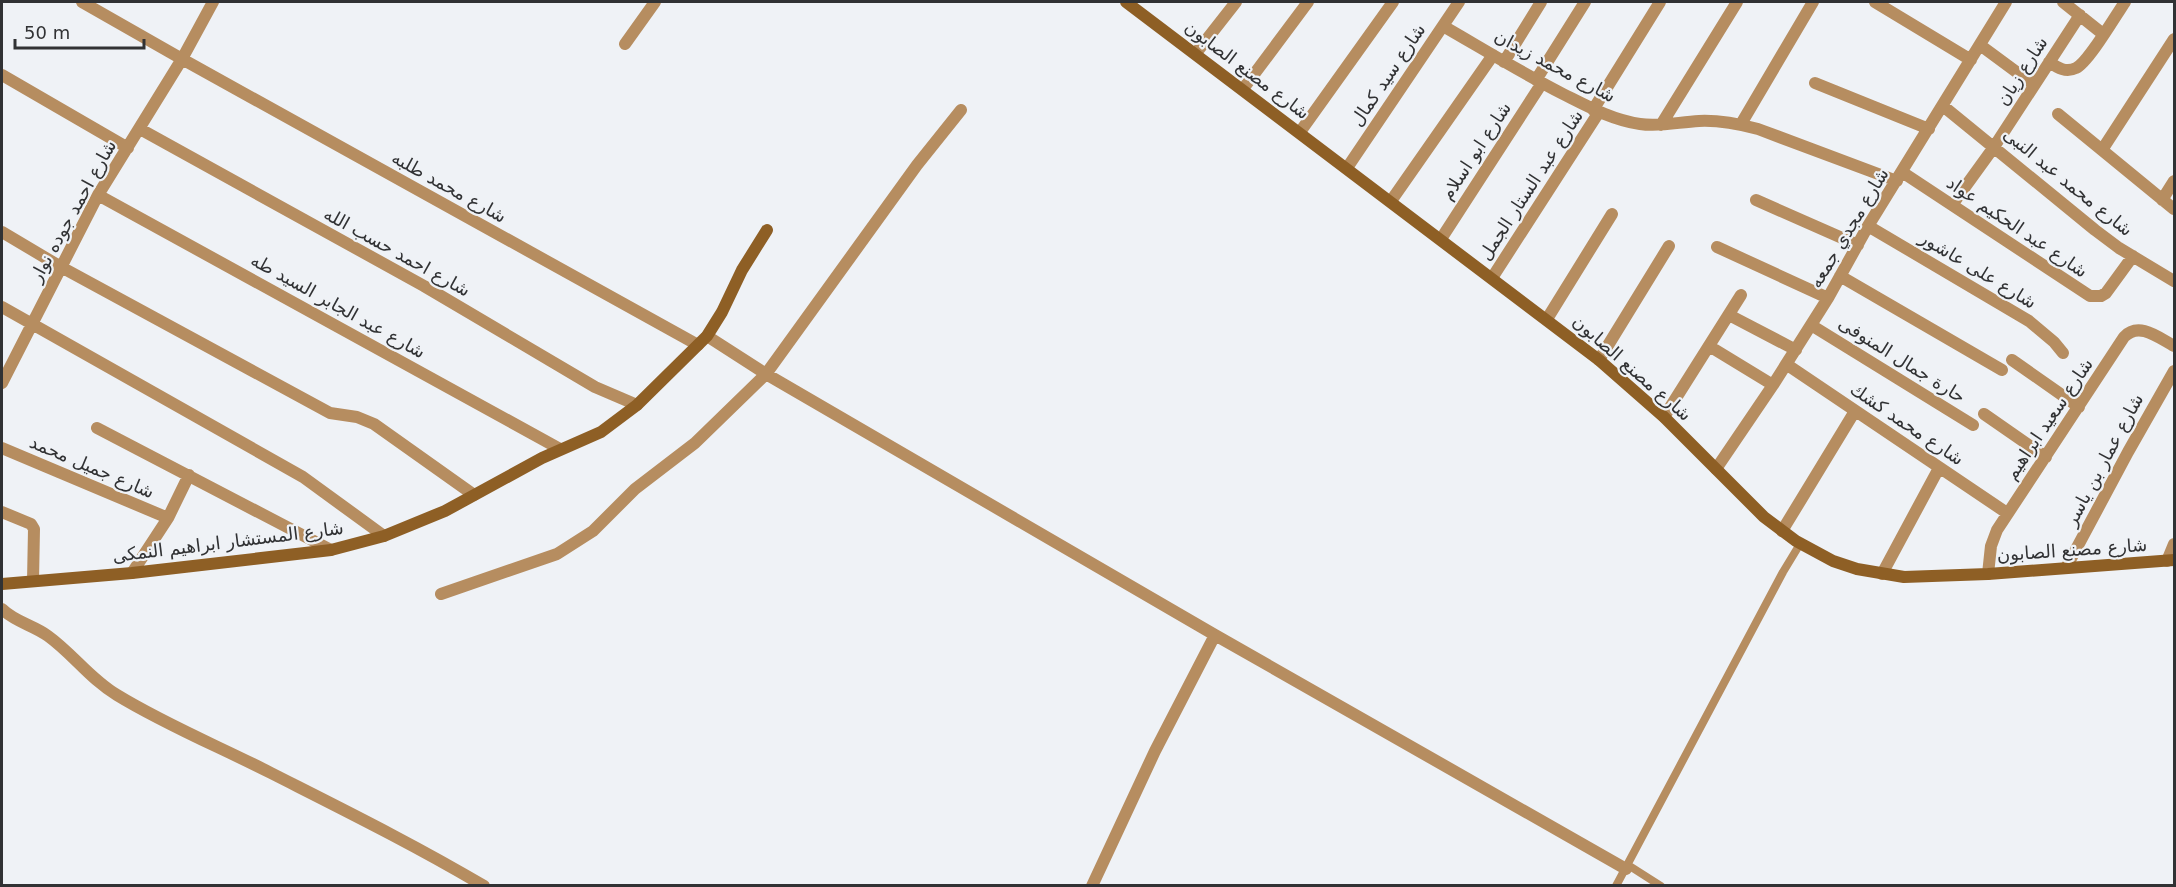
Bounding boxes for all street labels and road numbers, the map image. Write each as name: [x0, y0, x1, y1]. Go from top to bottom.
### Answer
street label: شارع مصنع الصابون: [1180, 16, 1314, 124]
street label: شارع سيد كمال: [1346, 20, 1430, 130]
street label: شارع محمد زيدان: [1491, 25, 1619, 107]
street label: شارع زيان: [1991, 32, 2053, 110]
street label: شارع ابو اسلام: [1436, 98, 1516, 204]
street label: شارع عبد الستار الجمل: [1474, 106, 1588, 264]
street label: شارع محمد عبد النبى: [1999, 123, 2137, 241]
street label: شارع احمد جوده نوار: [24, 136, 121, 287]
street label: شارع محمد طلبه: [388, 146, 510, 228]
street label: شارع مجدي جمعه: [1805, 164, 1893, 292]
street label: شارع عبد الحكيم عواد: [1942, 172, 2092, 282]
street label: شارع احمد حسب الله: [320, 203, 474, 301]
street label: شارع على عاشور: [1915, 226, 2040, 314]
street label: شارع عبد الجابر السيد طه: [247, 249, 429, 363]
street label: شارع مصنع الصابون: [1568, 310, 1696, 426]
street label: حارة جمال المنوفى: [1834, 312, 1970, 408]
street label: شارع سعيد ابراهيم: [2000, 354, 2098, 484]
street label: شارع محمد كشك: [1846, 378, 1968, 470]
street label: شارع عمار بن ياسر: [2059, 390, 2148, 531]
street label: شارع جميل محمد: [26, 431, 158, 503]
street label: شارع المستشار ابراهيم النمكى: [111, 517, 345, 567]
street label: شارع مصنع الصابون: [1996, 534, 2148, 566]

